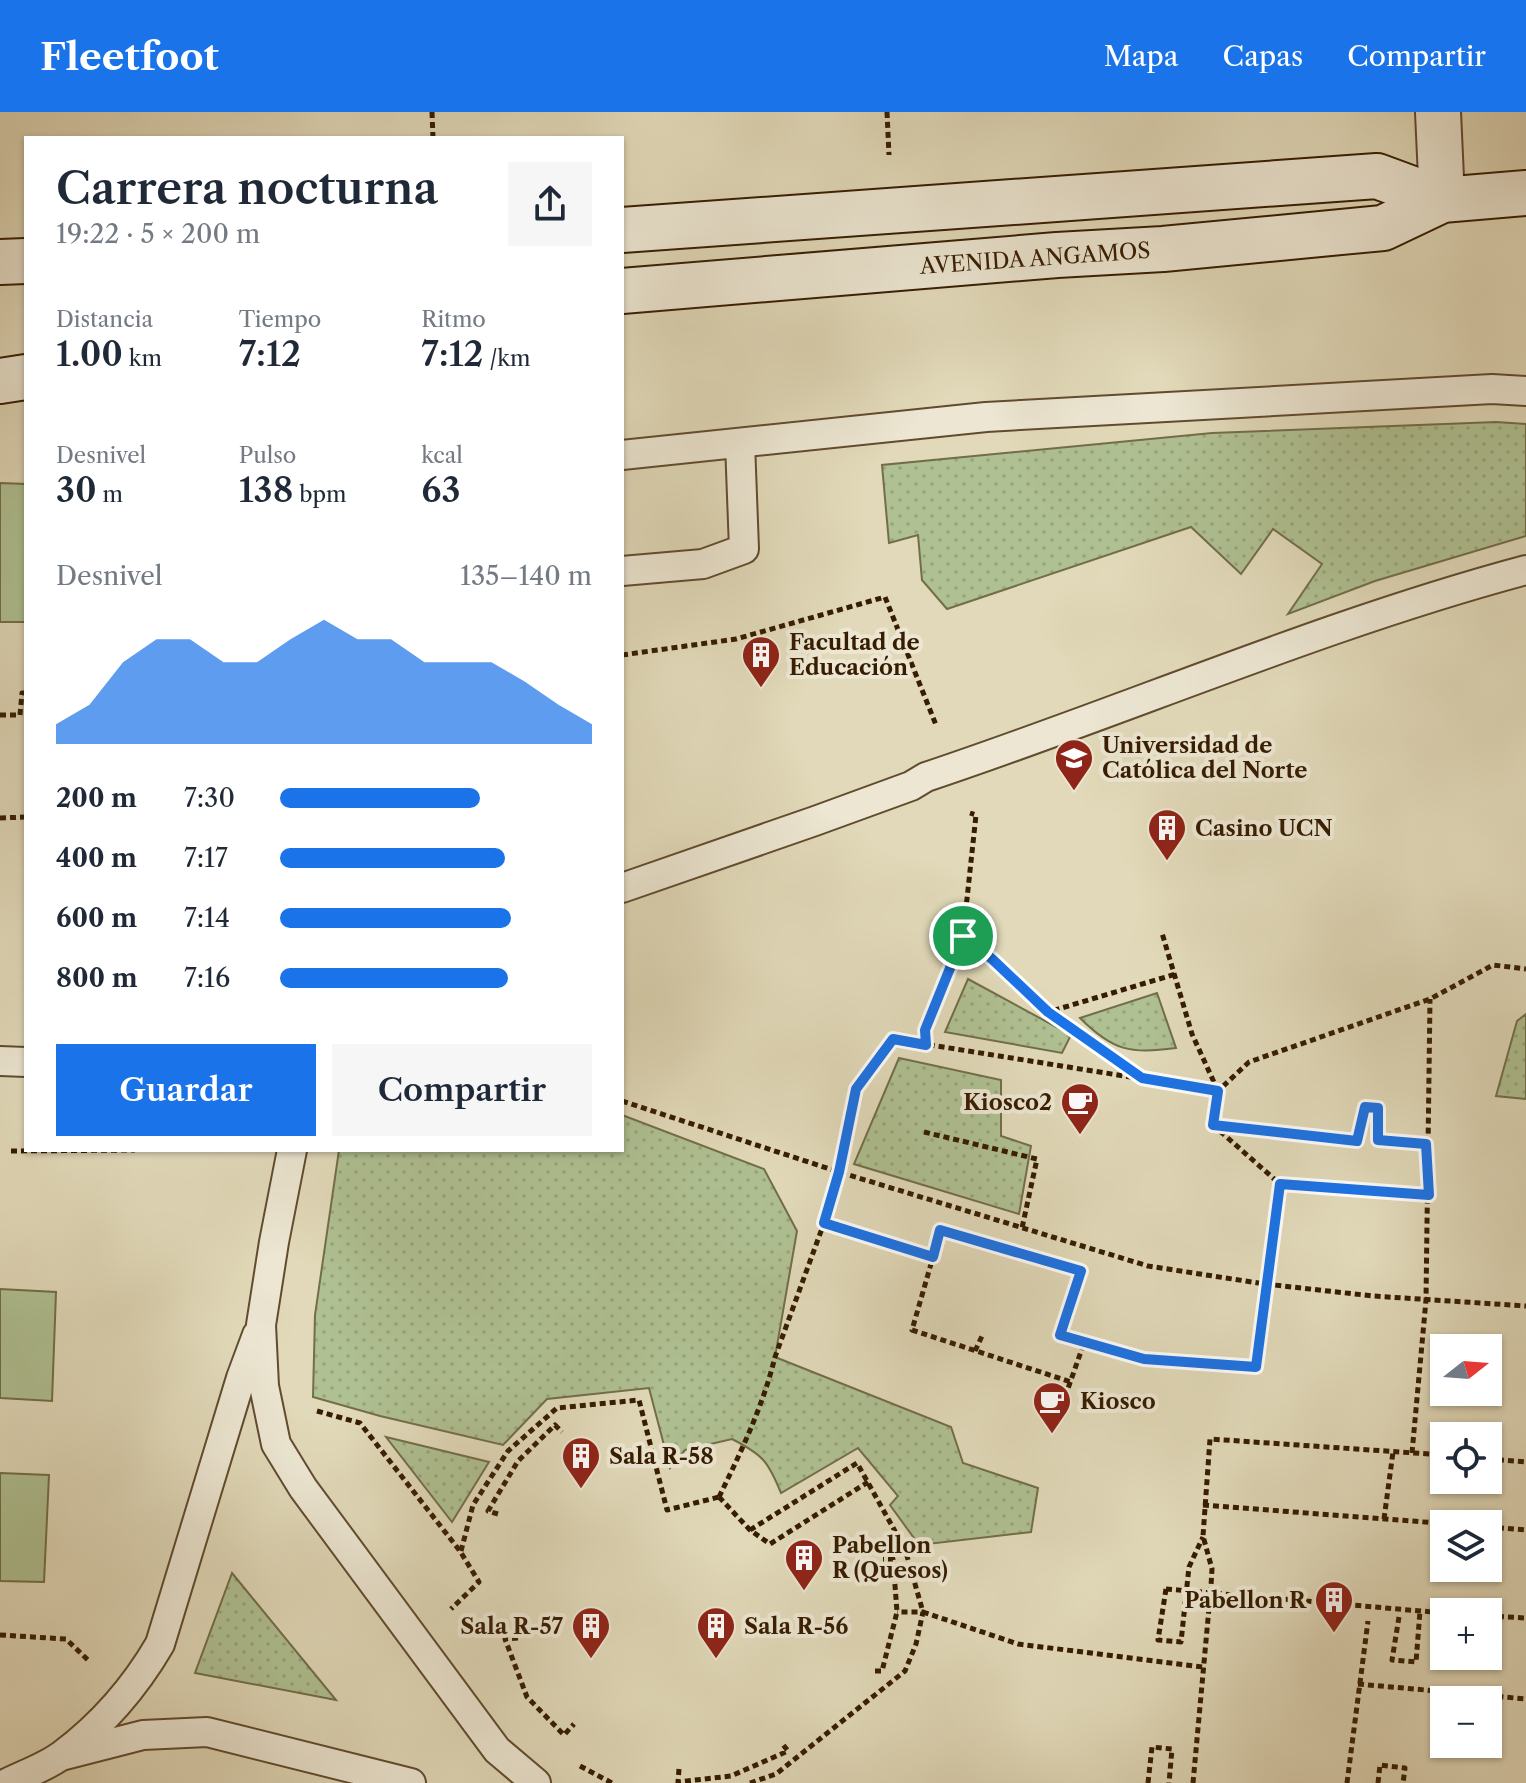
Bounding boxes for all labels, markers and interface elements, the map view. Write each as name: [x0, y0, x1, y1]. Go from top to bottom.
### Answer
text: Fleetfoot: [40, 33, 219, 80]
text: Mapa: [1104, 39, 1179, 73]
text: Capas: [1223, 39, 1303, 73]
text: Compartir: [1347, 39, 1486, 73]
text: Carrera nocturna: [56, 161, 438, 215]
button: share: [508, 162, 592, 246]
text: 19:22 · 5 × 200 m: [56, 218, 260, 250]
street label: AVENIDA ANGAMOS: [918, 237, 1151, 280]
text: Distancia: [56, 306, 153, 333]
text: Tiempo: [239, 306, 321, 333]
text: Ritmo: [421, 306, 486, 333]
text: 1.00: [56, 333, 123, 375]
text: 7:12: [239, 333, 301, 375]
text: 7:12: [421, 333, 484, 375]
text: km: [123, 345, 162, 372]
text: /km: [484, 345, 531, 372]
text: Desnivel: [56, 442, 146, 469]
text: Pulso: [239, 442, 296, 469]
text: kcal: [421, 442, 463, 469]
text: 30: [56, 469, 97, 511]
text: 138: [239, 469, 293, 511]
text: 63: [421, 469, 461, 511]
text: m: [97, 481, 123, 508]
text: bpm: [293, 481, 347, 508]
text: Desnivel: [56, 560, 163, 592]
text: 135–140 m: [460, 560, 592, 592]
place label: Facultad de Educación: [789, 629, 920, 681]
building icon: Facultad de Educación: [740, 634, 782, 689]
place label: Universidad de Católica del Norte: [1102, 732, 1307, 784]
school or university icon: Universidad de Católica del Norte: [1053, 737, 1095, 792]
text: 200 m: [56, 782, 137, 814]
text: 7:30: [184, 782, 235, 814]
building icon: Casino UCN: [1146, 807, 1188, 862]
place label: Casino UCN: [1195, 815, 1333, 842]
text: 400 m: [56, 842, 137, 874]
text: 7:17: [184, 842, 228, 874]
text: 600 m: [56, 902, 137, 934]
text: 7:14: [184, 902, 230, 934]
pin: [929, 902, 997, 970]
icon: arrive: [941, 914, 985, 958]
text: 800 m: [56, 962, 138, 994]
text: 7:16: [184, 962, 230, 994]
button: Guardar: [56, 1044, 316, 1136]
button: Compartir: [332, 1044, 592, 1136]
cafe icon: Kiosco2: [1059, 1081, 1101, 1136]
place label: Kiosco2: [963, 1089, 1052, 1116]
north arrow: [1430, 1334, 1502, 1406]
map controls: [1430, 1334, 1502, 1758]
cafe icon: Kiosco: [1031, 1380, 1073, 1435]
place label: Kiosco: [1080, 1388, 1156, 1415]
button: locate: [1430, 1422, 1502, 1494]
building icon: Sala R-58: [560, 1435, 602, 1490]
place label: Sala R-58: [609, 1443, 714, 1470]
button: layers: [1430, 1510, 1502, 1582]
place label: Pabellon R (Quesos): [832, 1532, 948, 1584]
building icon: Pabellon R (Quesos): [783, 1537, 825, 1592]
building icon: Pabellon R: [1313, 1579, 1355, 1634]
place label: Pabellon R: [1184, 1587, 1307, 1614]
button: +: [1430, 1598, 1502, 1670]
building icon: Sala R-57: [570, 1605, 612, 1660]
building icon: Sala R-56: [695, 1605, 737, 1660]
place label: Sala R-57: [460, 1613, 564, 1640]
place label: Sala R-56: [744, 1613, 848, 1640]
button: −: [1430, 1686, 1502, 1758]

